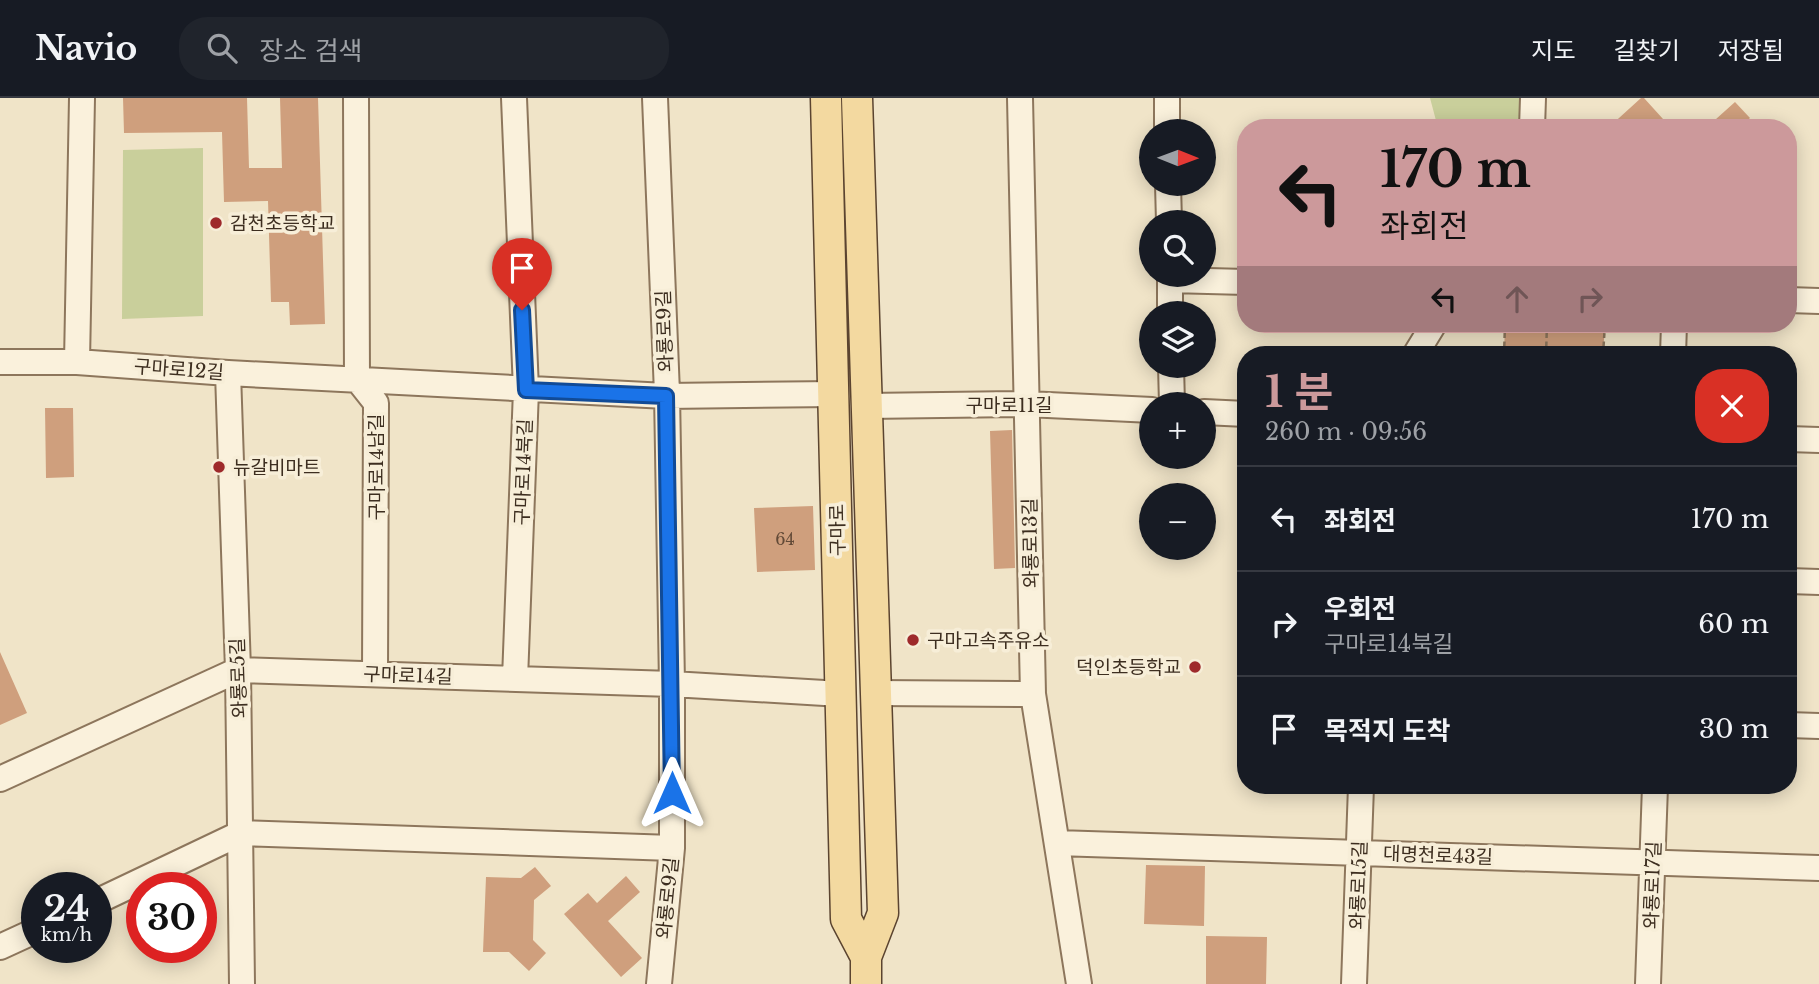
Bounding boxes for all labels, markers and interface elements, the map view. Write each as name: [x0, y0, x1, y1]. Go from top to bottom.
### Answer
search box: [179, 17, 669, 80]
text: Navio: [35, 28, 137, 69]
icon: search: [203, 29, 241, 67]
text: 장소 검색: [259, 35, 363, 67]
text: 지도: [1531, 36, 1576, 65]
text: 길찾기: [1614, 36, 1680, 65]
text: 저장됨: [1718, 36, 1784, 65]
north arrow: [1139, 119, 1216, 196]
map controls: [1139, 119, 1216, 560]
text: 170 m: [1380, 139, 1531, 200]
icon: left: [1265, 147, 1356, 238]
text: 좌회전: [1380, 206, 1468, 246]
button: search: [1139, 210, 1216, 287]
place label: 감천초등학교: [230, 212, 335, 235]
marker: 감천초등학교: [208, 215, 224, 231]
pin: [492, 238, 552, 310]
icon: arrive: [503, 249, 541, 287]
icon: left: [1425, 280, 1463, 318]
icon: ahead: [1498, 280, 1536, 318]
icon: right: [1571, 280, 1609, 318]
street label: 와룡로9길: [652, 290, 677, 372]
button: layers: [1139, 301, 1216, 378]
street label: 구마로12길: [133, 355, 225, 384]
text: 1 분: [1265, 366, 1333, 418]
button: close: [1695, 369, 1769, 443]
button: +: [1139, 392, 1216, 469]
street label: 구마로11길: [966, 394, 1052, 417]
street label: 구마로14남길: [365, 414, 388, 521]
street label: 구마로14북길: [510, 418, 537, 526]
text: 260 m · 09:56: [1265, 418, 1427, 446]
place label: 뉴갈비마트: [233, 456, 320, 479]
marker: 뉴갈비마트: [211, 459, 227, 475]
button: −: [1139, 483, 1216, 560]
street label: 와룡로13길: [1018, 498, 1043, 588]
icon: left: [1265, 500, 1303, 538]
text: 170 m: [1690, 503, 1769, 535]
street label: 구마로: [826, 504, 849, 556]
text: 좌회전: [1324, 505, 1396, 537]
house number: 64: [775, 529, 795, 549]
text: 우회전: [1324, 593, 1396, 625]
icon: right: [1265, 605, 1303, 643]
text: 60 m: [1698, 608, 1769, 640]
place label: 구마고속주유소: [927, 629, 1049, 652]
text: 구마로14북길: [1324, 630, 1454, 658]
marker: 구마고속주유소: [905, 632, 921, 648]
street label: 와룡로5길: [226, 637, 251, 719]
place label: 덕인초등학교: [1076, 656, 1181, 679]
marker: 덕인초등학교: [1187, 659, 1203, 675]
street label: 구마로14길: [363, 662, 453, 689]
icon: arrive: [1265, 710, 1303, 748]
text: 30 m: [1699, 713, 1769, 745]
text: 목적지 도착: [1324, 715, 1451, 747]
position arrow: [635, 756, 709, 830]
street label: 와룡로15길: [1345, 840, 1372, 930]
street label: 와룡로17길: [1639, 841, 1666, 929]
street label: 대명천로43길: [1382, 842, 1493, 869]
street label: 와룡로9길: [652, 856, 683, 940]
speed limit sign: 30: [126, 872, 217, 963]
text: 24: [43, 887, 90, 930]
text: km/h: [41, 924, 92, 946]

